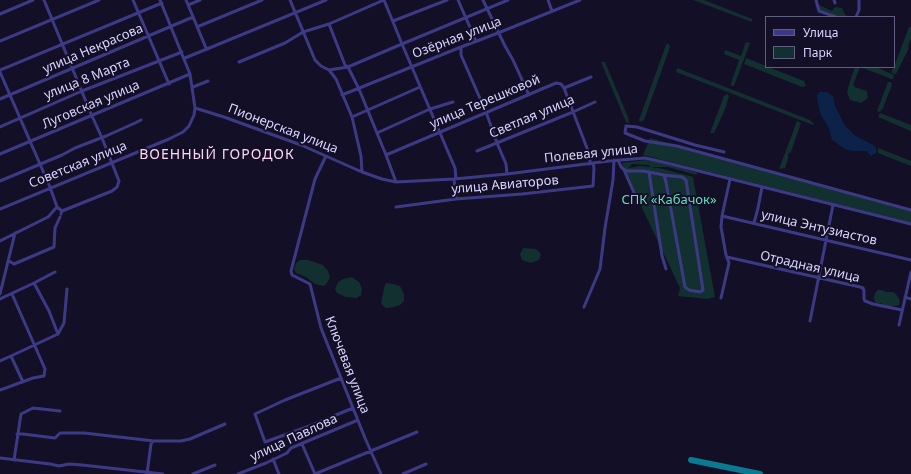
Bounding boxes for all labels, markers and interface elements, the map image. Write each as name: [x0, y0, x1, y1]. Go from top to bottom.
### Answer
street label: Озёрная улица: [410, 14, 504, 62]
legend: [765, 16, 895, 68]
street label: улица Некрасова: [40, 21, 146, 77]
text: Улица: [803, 24, 838, 41]
text: Парк: [803, 44, 832, 61]
street label: улица 8 Марта: [42, 55, 132, 103]
street label: улица Терешковой: [428, 72, 542, 132]
street label: Луговская улица: [40, 77, 142, 133]
street label: Светлая улица: [487, 92, 577, 142]
street label: Пионерская улица: [226, 101, 340, 157]
street label: Советская улица: [27, 138, 129, 192]
street label: Полевая улица: [543, 141, 639, 167]
district label: ВОЕННЫЙ ГОРОДОК: [139, 147, 295, 163]
street label: улица Авиаторов: [451, 173, 559, 197]
park label: СПК «Кабачок»: [621, 192, 717, 208]
street label: улица Энтузиастов: [760, 207, 878, 249]
street label: Отрадная улица: [759, 248, 861, 286]
street label: Ключевая улица: [321, 314, 373, 416]
street label: улица Павлова: [248, 411, 340, 465]

